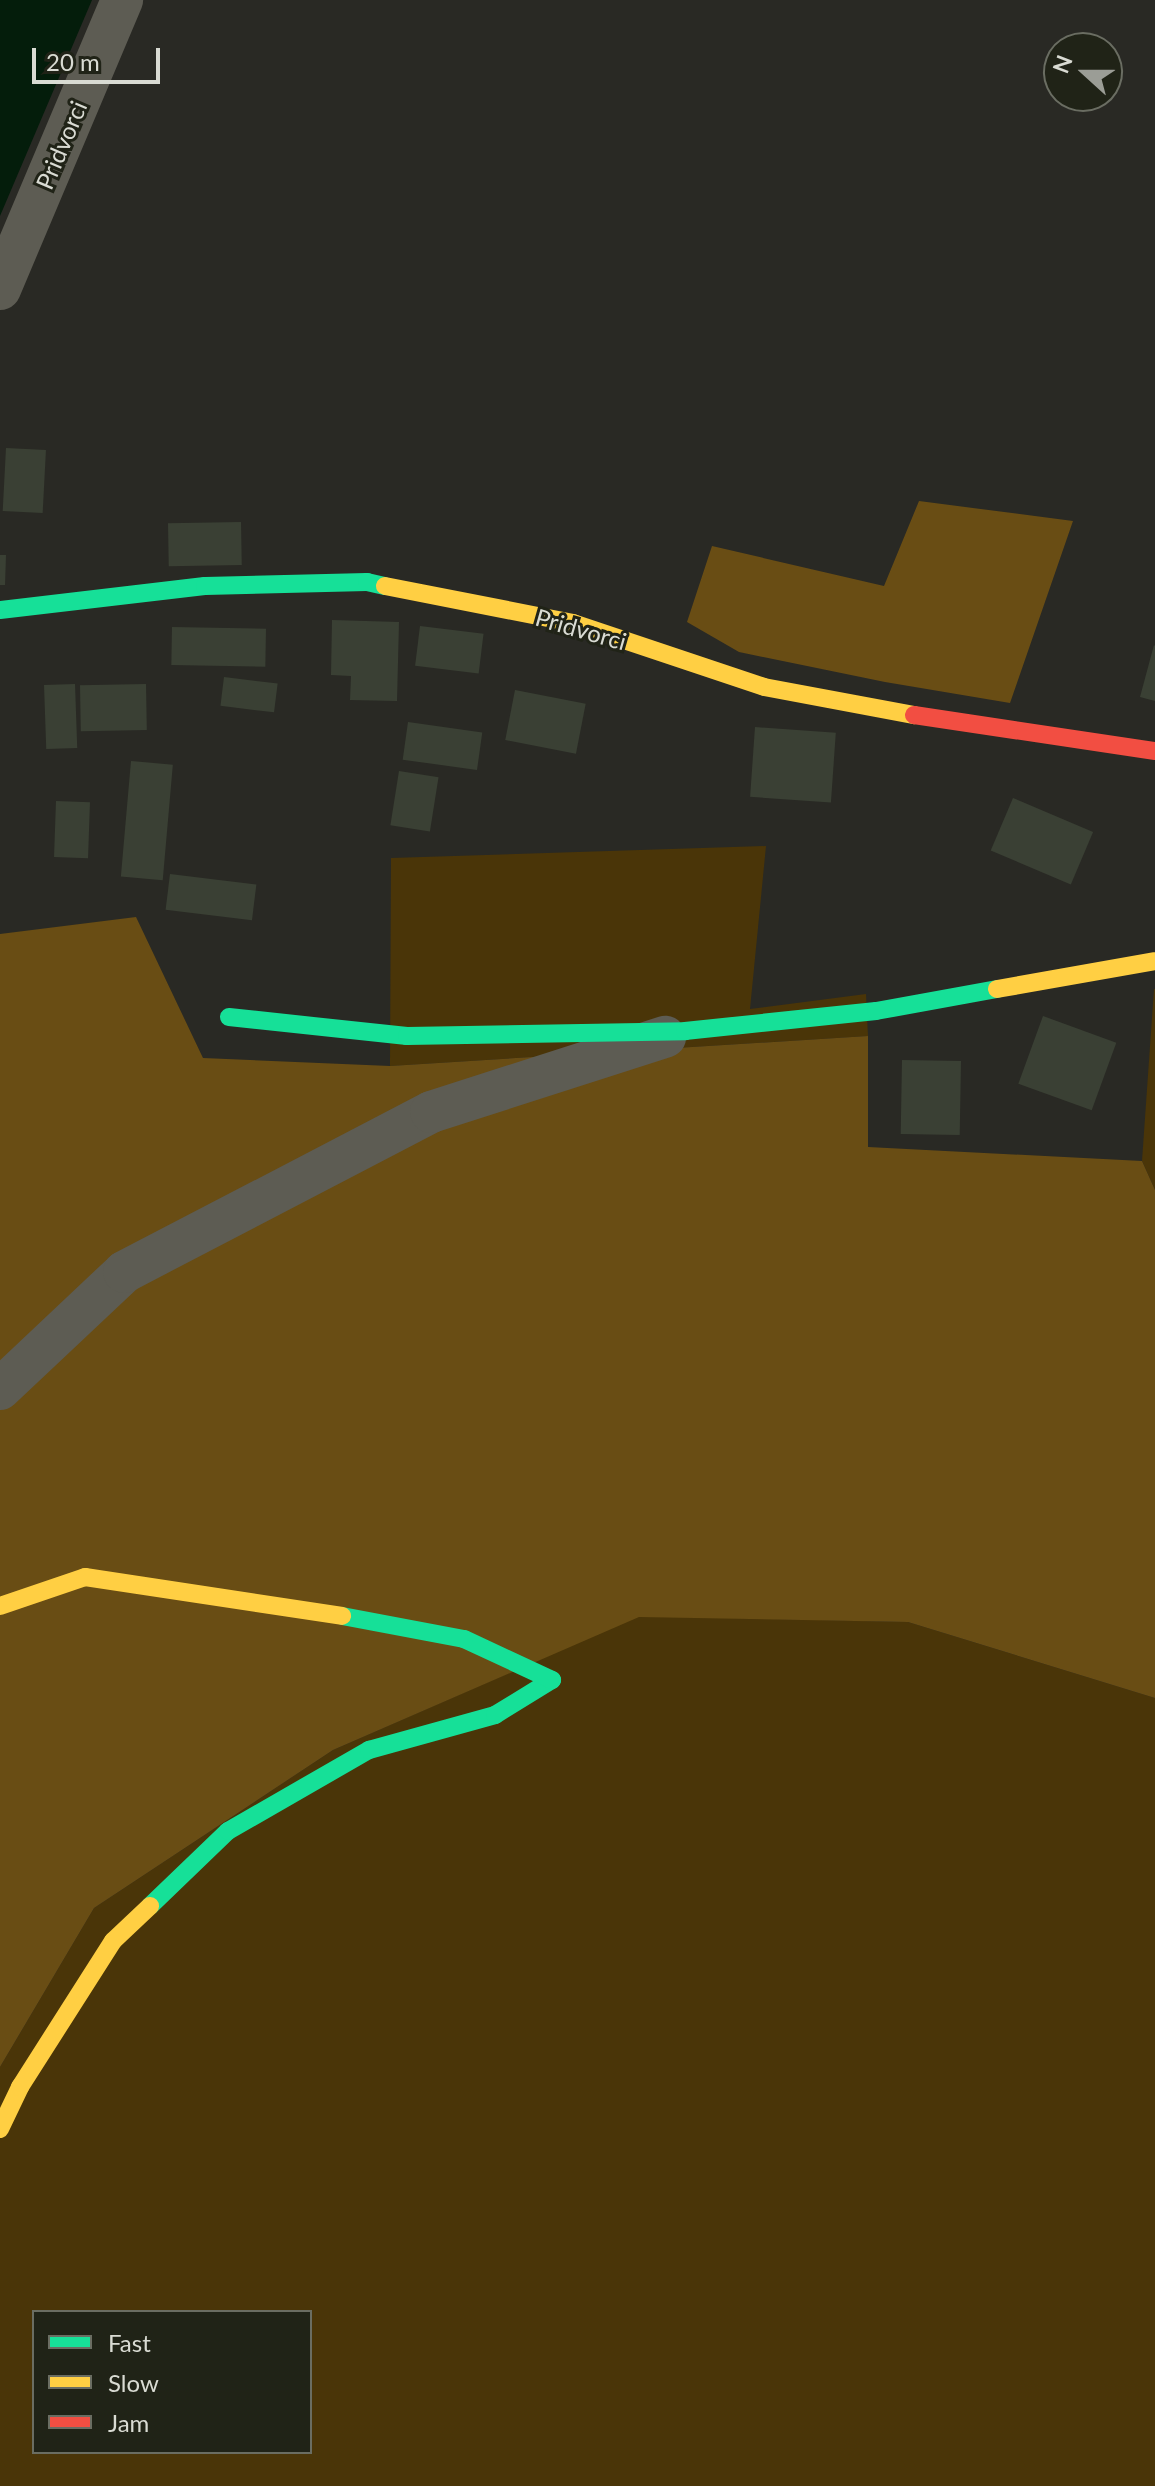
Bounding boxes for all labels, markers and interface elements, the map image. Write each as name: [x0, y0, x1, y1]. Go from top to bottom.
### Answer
scale bar: [36, 32, 164, 82]
north arrow: [1043, 32, 1123, 112]
text: 20 m: [46, 47, 100, 76]
text: N: [1046, 51, 1078, 77]
street label: Pridvorci: [30, 96, 92, 194]
street label: Pridvorci: [532, 602, 630, 656]
legend: [32, 2310, 312, 2454]
text: Fast: [108, 2328, 151, 2357]
text: Slow: [108, 2368, 159, 2397]
text: Jam: [108, 2408, 149, 2437]

